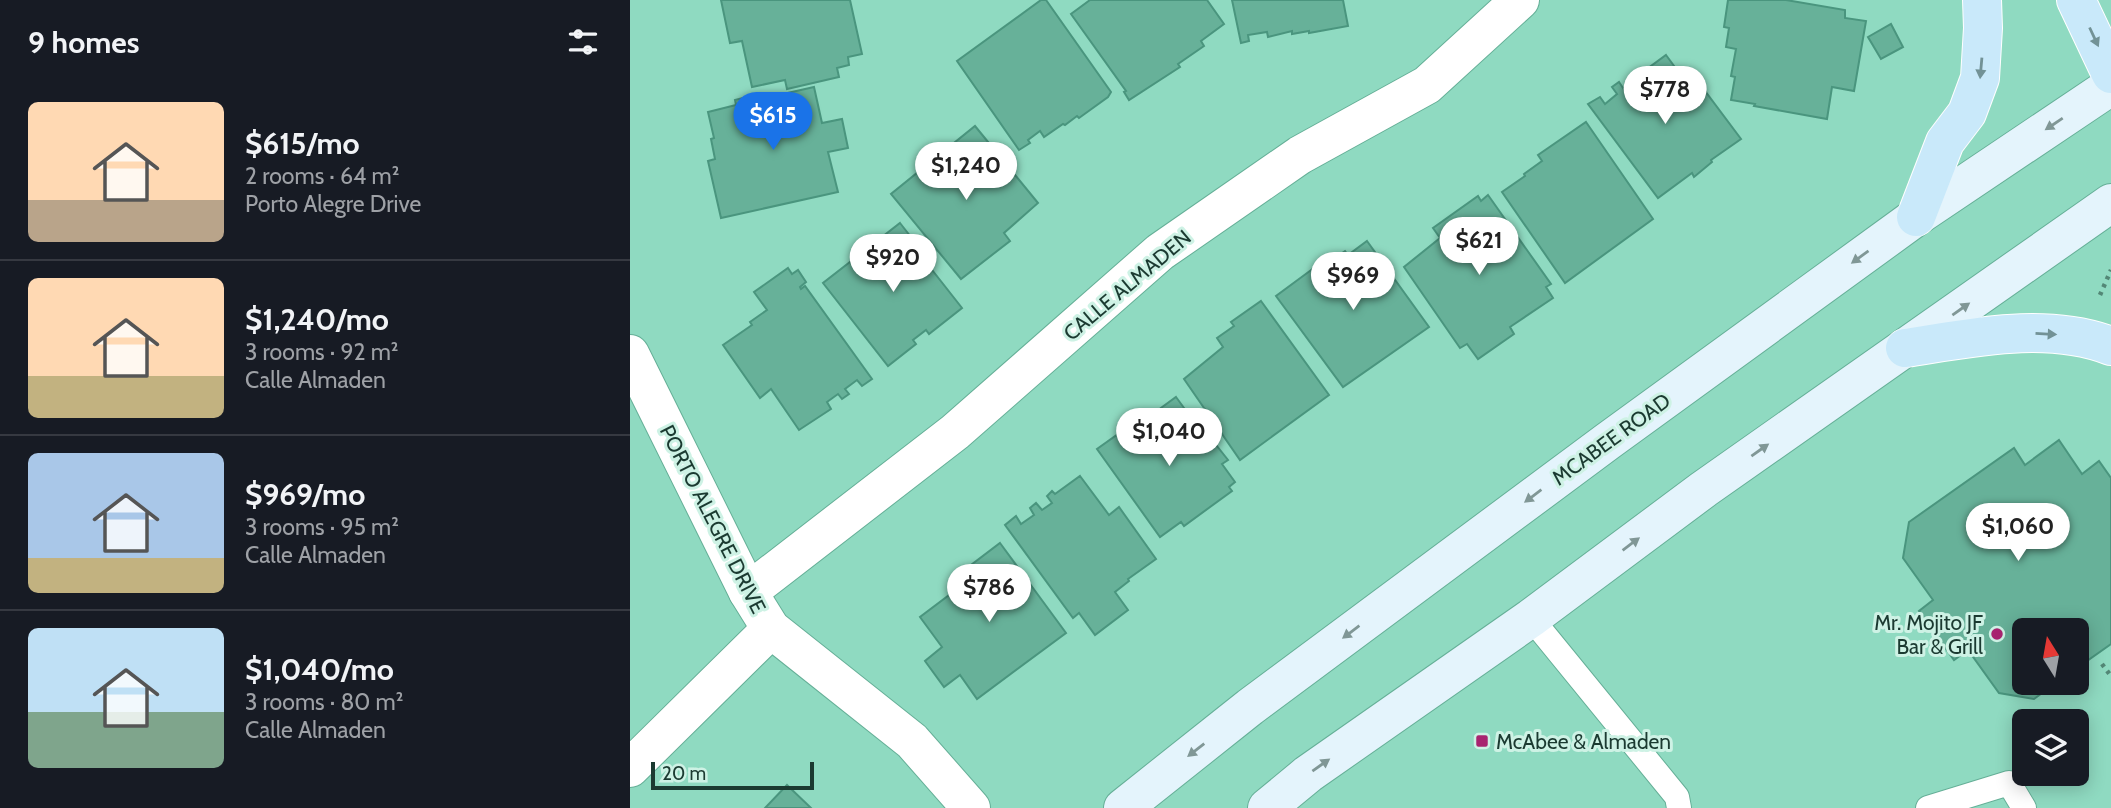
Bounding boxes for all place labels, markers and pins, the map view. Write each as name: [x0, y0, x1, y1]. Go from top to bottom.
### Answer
pin: $778: [1624, 66, 1706, 126]
pin: $615: [732, 92, 814, 152]
pin: $1,240: [909, 142, 1023, 202]
pin: $621: [1438, 218, 1520, 277]
pin: $920: [852, 234, 934, 294]
pin: $969: [1312, 252, 1394, 312]
pin: $1,040: [1112, 408, 1226, 468]
pin: $1,060: [1961, 504, 2075, 563]
pin: $786: [948, 564, 1030, 624]
place label: Mr. Mojito JF Bar & Grill: [1874, 610, 1983, 659]
marker: Mr. Mojito JF Bar & Grill: [1989, 626, 2005, 642]
place label: McAbee & Almaden: [1496, 729, 1671, 754]
marker: McAbee & Almaden: [1474, 733, 1490, 749]

